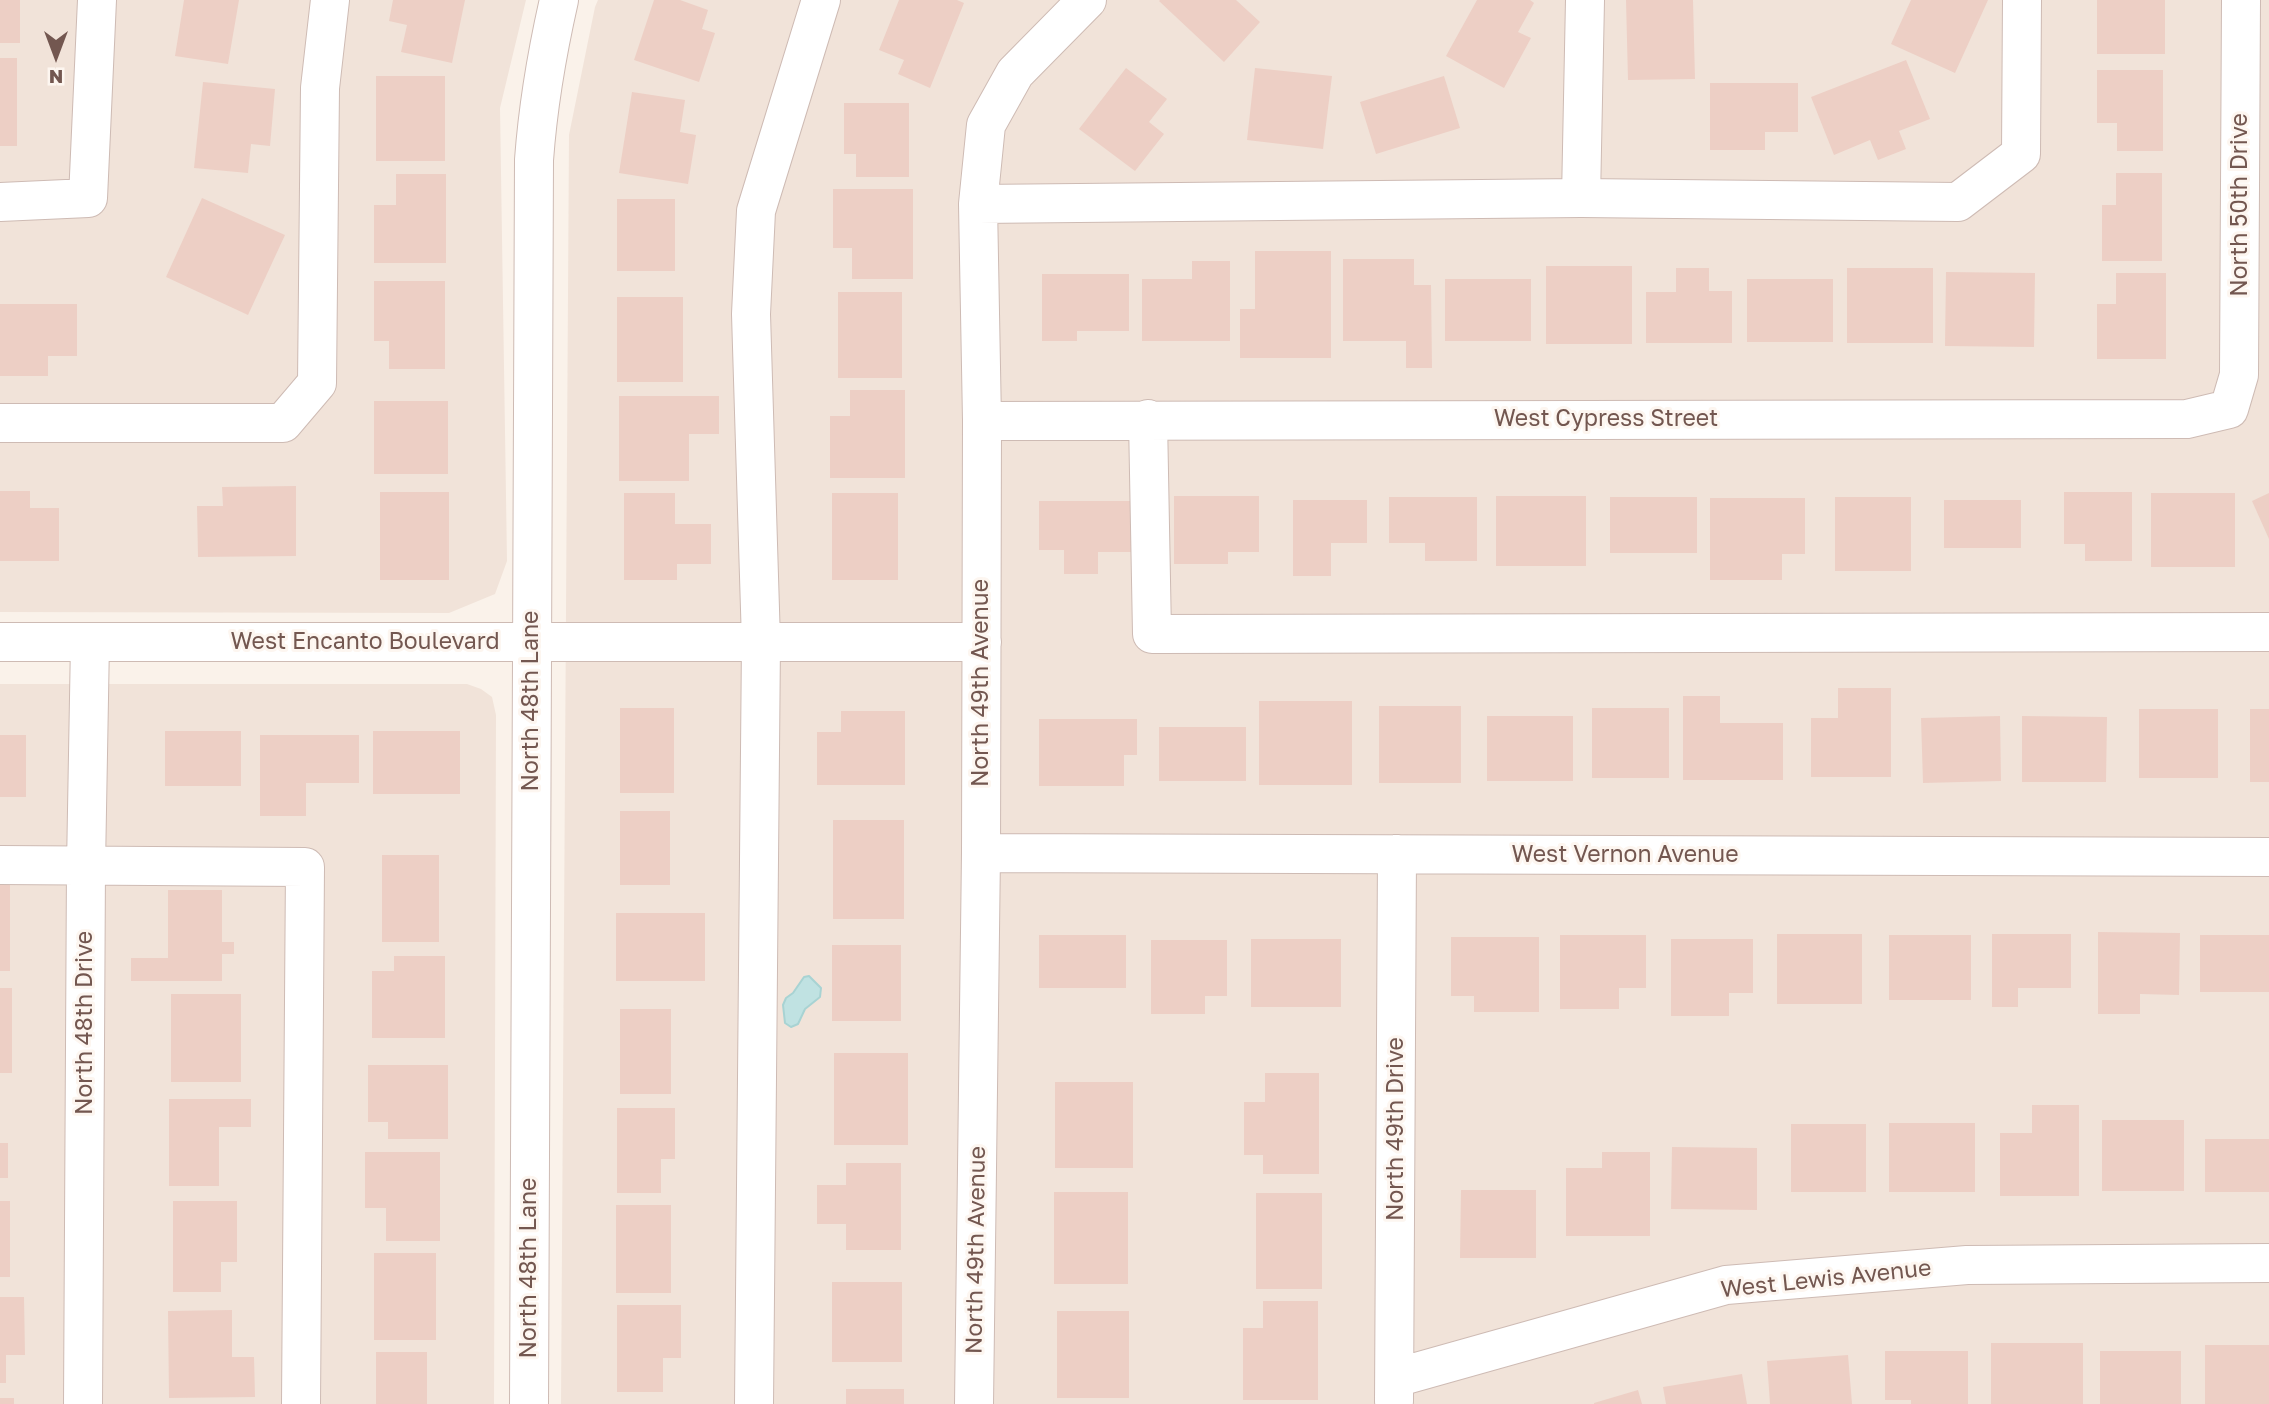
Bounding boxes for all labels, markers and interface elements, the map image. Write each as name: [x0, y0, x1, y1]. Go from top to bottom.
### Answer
north arrow: [21, 21, 91, 91]
text: N: [49, 66, 63, 89]
street label: North 50th Drive: [2226, 113, 2254, 297]
street label: West Cypress Street: [1494, 405, 1718, 433]
street label: North 49th Avenue: [967, 579, 995, 787]
street label: North 48th Lane: [517, 611, 545, 791]
street label: West Encanto Boulevard: [230, 628, 500, 656]
street label: West Vernon Avenue: [1511, 841, 1739, 869]
street label: North 48th Drive: [71, 931, 99, 1115]
street label: North 49th Drive: [1382, 1037, 1410, 1221]
street label: North 49th Avenue: [960, 1146, 992, 1354]
street label: North 48th Lane: [515, 1178, 543, 1358]
street label: West Lewis Avenue: [1719, 1254, 1933, 1304]

